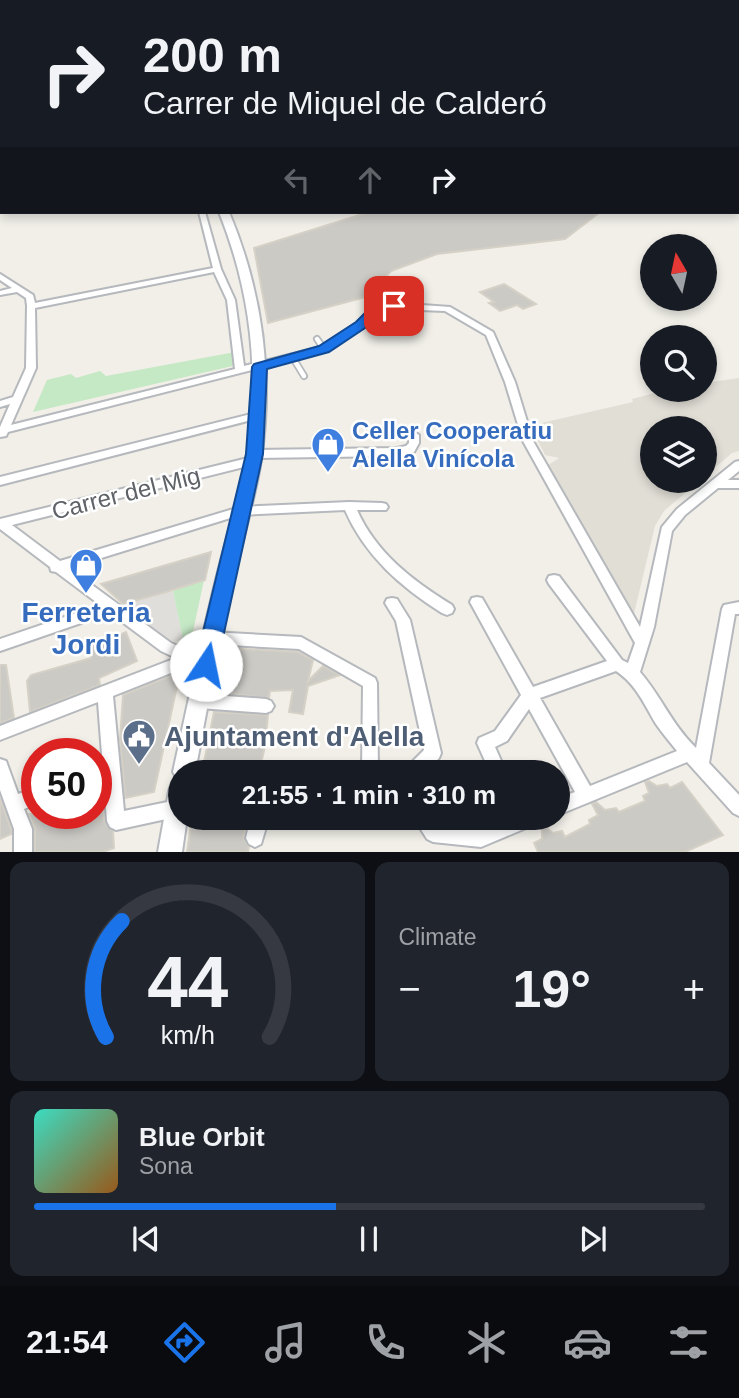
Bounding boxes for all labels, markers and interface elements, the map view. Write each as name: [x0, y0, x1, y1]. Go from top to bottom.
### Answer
icon: right: [28, 28, 119, 119]
text: 200 m: [143, 28, 282, 82]
text: Carrer de Miquel de Calderó: [143, 85, 547, 121]
icon: left: [278, 161, 316, 199]
icon: ahead: [351, 161, 389, 199]
icon: right: [424, 161, 462, 199]
north arrow: [640, 234, 718, 312]
map controls: [640, 234, 717, 493]
pin: [364, 276, 424, 336]
icon: arrive: [375, 287, 413, 325]
button: search: [640, 325, 717, 402]
button: layers: [640, 416, 717, 493]
place label: Celler Cooperatiu Alella Vinícola: [352, 417, 552, 472]
shop icon: Celler Cooperatiu Alella Vinícola: [309, 425, 347, 474]
street label: Carrer del Mig: [49, 462, 203, 524]
shop icon: Ferreteria Jordi: [67, 546, 105, 595]
place label: Ferreteria Jordi: [21, 597, 151, 660]
position arrow: [169, 628, 243, 702]
public building icon: Ajuntament d'Alella: [120, 717, 158, 766]
place label: Ajuntament d'Alella: [164, 721, 425, 752]
speed limit sign: 50: [21, 738, 112, 829]
text: 21:55 · 1 min · 310 m: [242, 780, 496, 810]
text: Climate: [399, 924, 476, 950]
text: 44: [147, 942, 228, 1023]
text: 19°: [512, 960, 591, 1018]
text: −: [399, 968, 421, 1010]
text: +: [683, 968, 705, 1010]
text: km/h: [160, 1021, 214, 1049]
text: Blue Orbit: [139, 1122, 265, 1152]
text: Sona: [139, 1153, 193, 1179]
icon: previous: [127, 1220, 165, 1258]
icon: pause: [350, 1220, 388, 1258]
icon: next: [574, 1220, 612, 1258]
icon: directions: [160, 1318, 209, 1367]
icon: music: [261, 1318, 310, 1367]
icon: phone: [361, 1318, 410, 1367]
icon: climate: [462, 1318, 511, 1367]
icon: car: [563, 1318, 612, 1367]
icon: filters: [664, 1318, 713, 1367]
text: 21:54: [26, 1324, 108, 1360]

